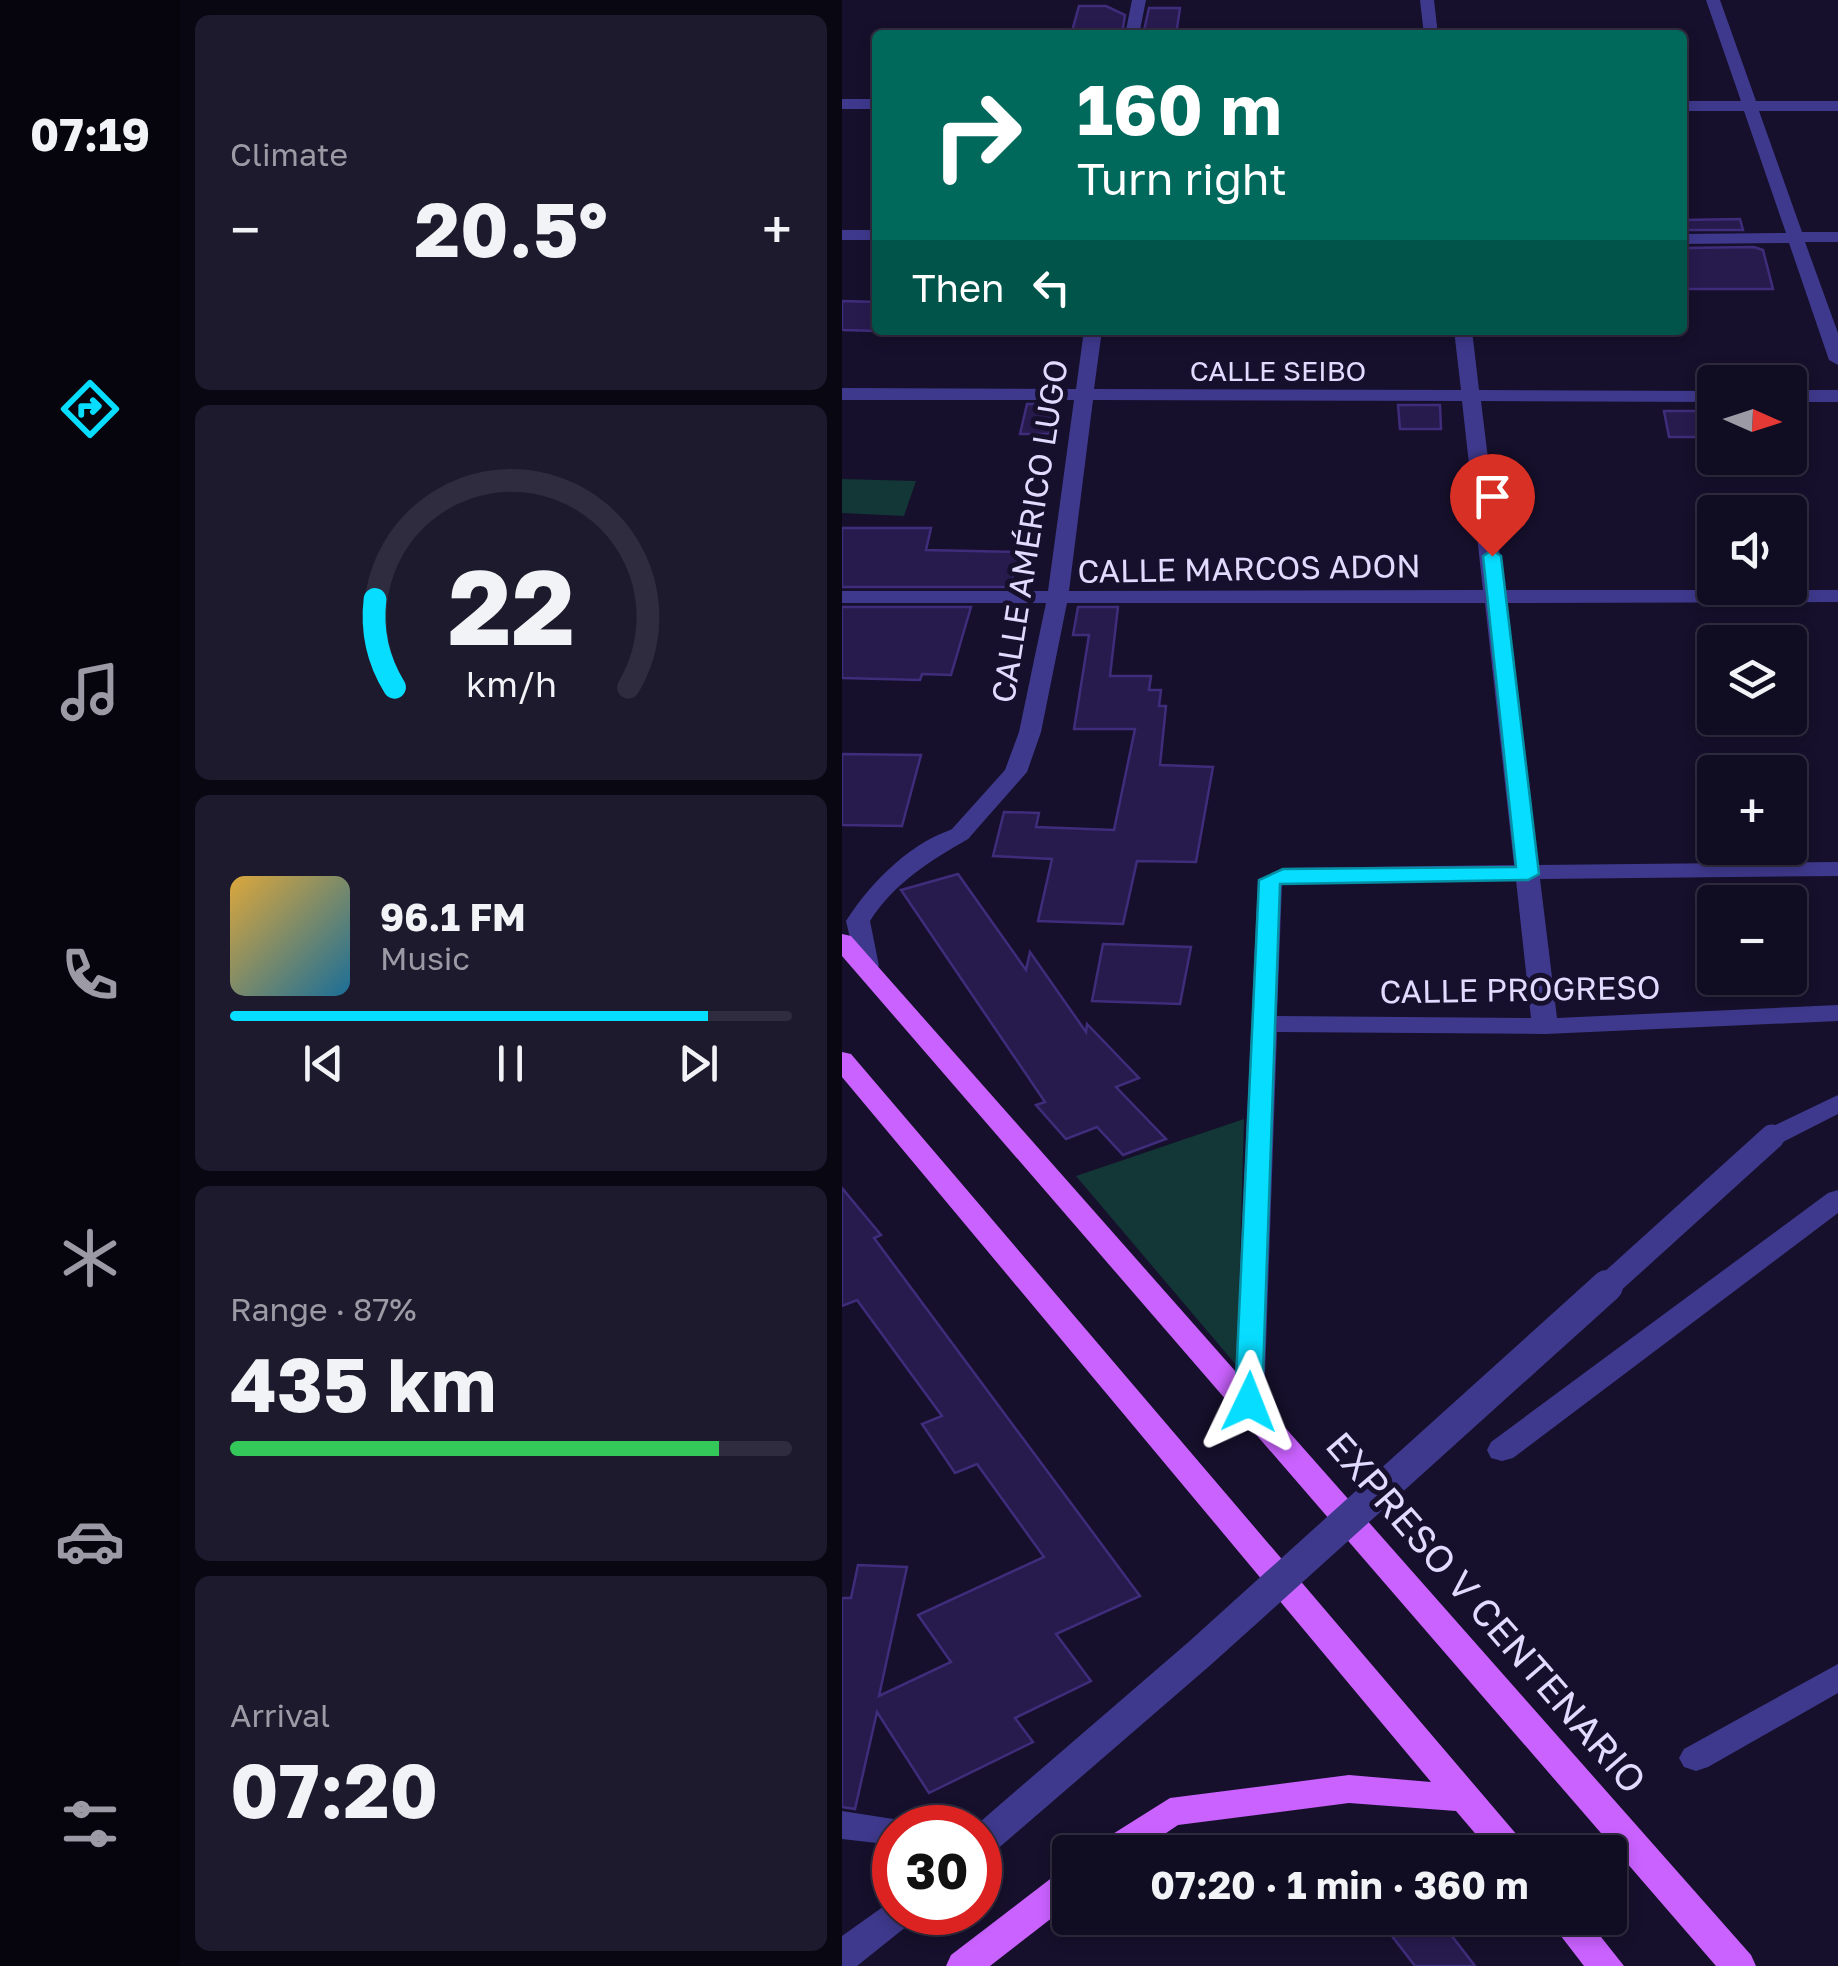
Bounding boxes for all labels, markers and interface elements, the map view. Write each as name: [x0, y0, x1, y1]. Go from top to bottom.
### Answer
text: 160 m: [1077, 66, 1282, 150]
icon: right: [912, 70, 1042, 200]
text: 07:19: [30, 107, 150, 161]
text: Climate: [230, 135, 348, 173]
text: Turn right: [1077, 151, 1287, 205]
text: 20.5°: [414, 183, 608, 274]
text: −: [230, 196, 260, 262]
text: +: [762, 196, 792, 262]
icon: left: [1024, 260, 1079, 315]
text: Then: [912, 265, 1004, 310]
street label: CALLE SEIBO: [1190, 354, 1366, 387]
street label: CALLE AMÉRICO LUGO: [983, 357, 1075, 705]
north arrow: [1697, 365, 1807, 475]
map controls: [1697, 365, 1807, 995]
icon: directions: [55, 374, 125, 444]
pin: [1450, 454, 1535, 557]
icon: arrive: [1465, 469, 1520, 524]
button: sound: [1697, 495, 1807, 605]
text: 22: [448, 543, 574, 668]
street label: CALLE MARCOS ADON: [1077, 546, 1421, 590]
button: layers: [1697, 625, 1807, 735]
icon: music: [55, 657, 125, 727]
text: km/h: [466, 662, 556, 705]
button: +: [1697, 755, 1807, 865]
button: −: [1697, 885, 1807, 995]
text: 96.1 FM: [380, 894, 526, 939]
text: Music: [380, 939, 470, 977]
icon: phone: [55, 940, 125, 1010]
street label: CALLE PROGRESO: [1379, 968, 1661, 1010]
icon: previous: [296, 1036, 351, 1091]
icon: pause: [483, 1036, 538, 1091]
icon: next: [671, 1036, 726, 1091]
icon: climate: [55, 1223, 125, 1293]
text: Range · 87%: [230, 1290, 416, 1328]
text: 435 km: [230, 1338, 496, 1429]
position arrow: [1197, 1350, 1301, 1454]
street label: EXPRESO V CENTENARIO: [1318, 1422, 1656, 1802]
icon: car: [55, 1506, 125, 1576]
text: Arrival: [230, 1696, 330, 1734]
text: 07:20: [230, 1744, 438, 1835]
icon: filters: [55, 1789, 125, 1859]
speed limit sign: 30: [872, 1805, 1002, 1935]
text: 07:20 · 1 min · 360 m: [1150, 1862, 1529, 1907]

